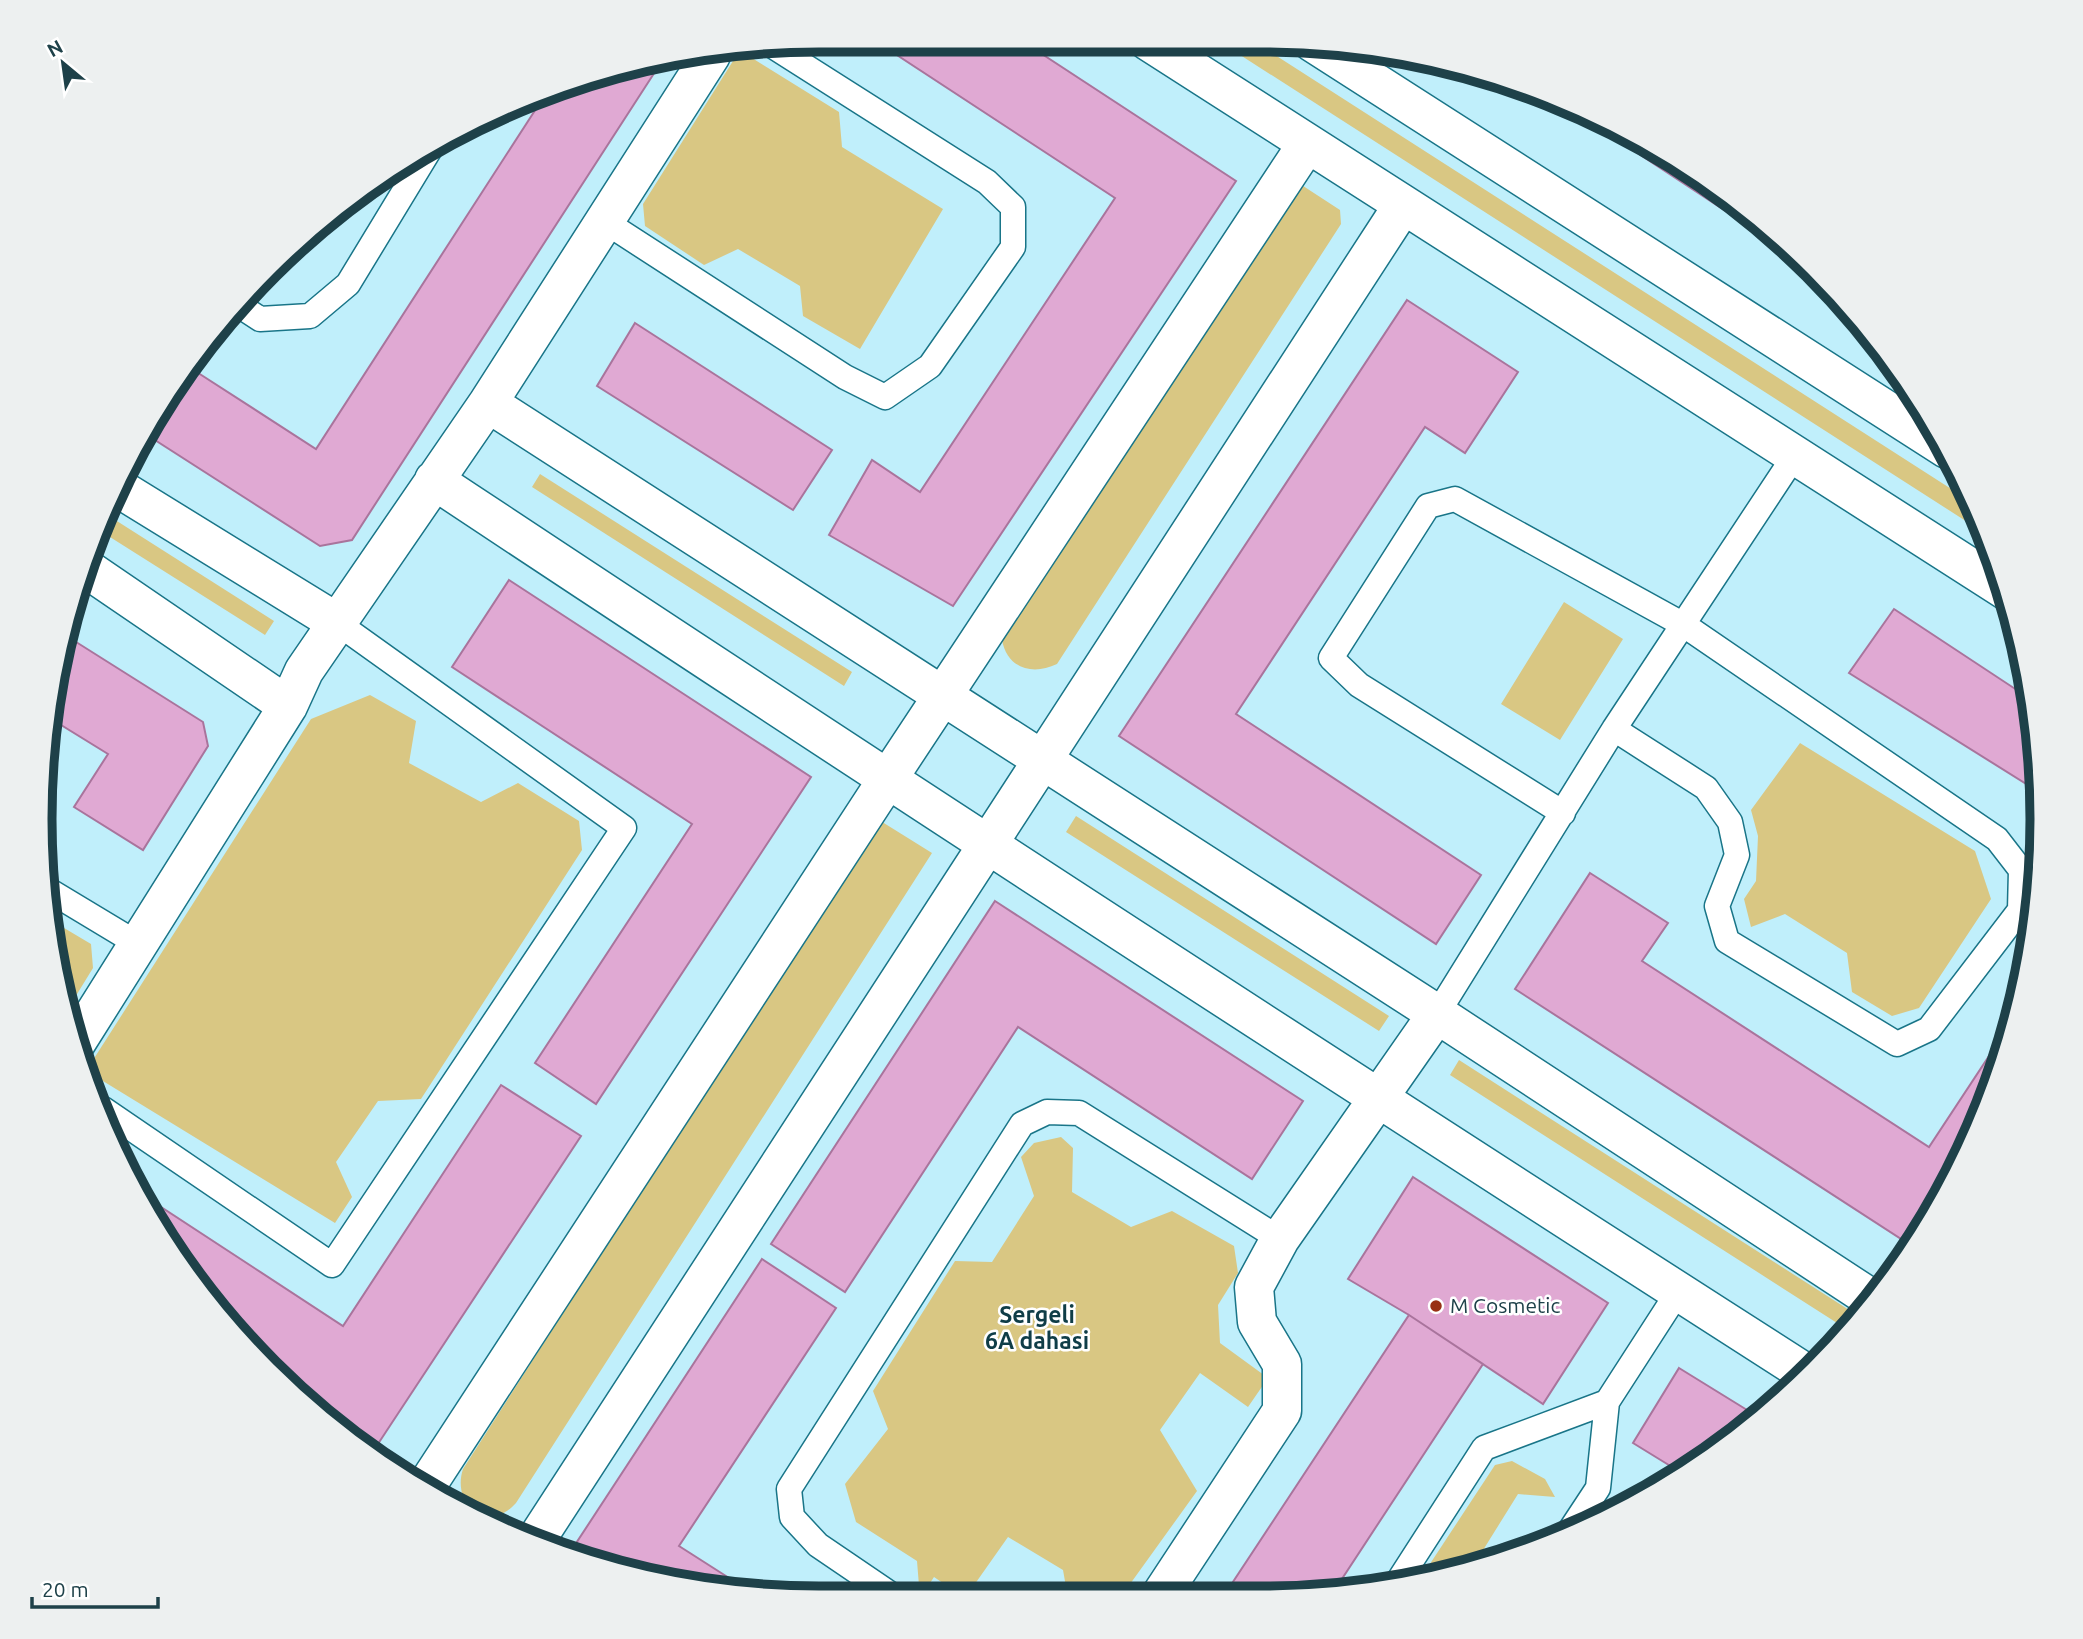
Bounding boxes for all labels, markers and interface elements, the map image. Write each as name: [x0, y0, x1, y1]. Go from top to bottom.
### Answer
north arrow: [28, 28, 98, 98]
text: N: [43, 35, 66, 61]
place label: M Cosmetic: [1450, 1293, 1560, 1317]
marker: M Cosmetic: [1428, 1298, 1444, 1314]
district label: Sergeli 6A dahasi: [985, 1302, 1089, 1353]
scale bar: [32, 1566, 158, 1610]
text: 20 m: [42, 1577, 89, 1601]

